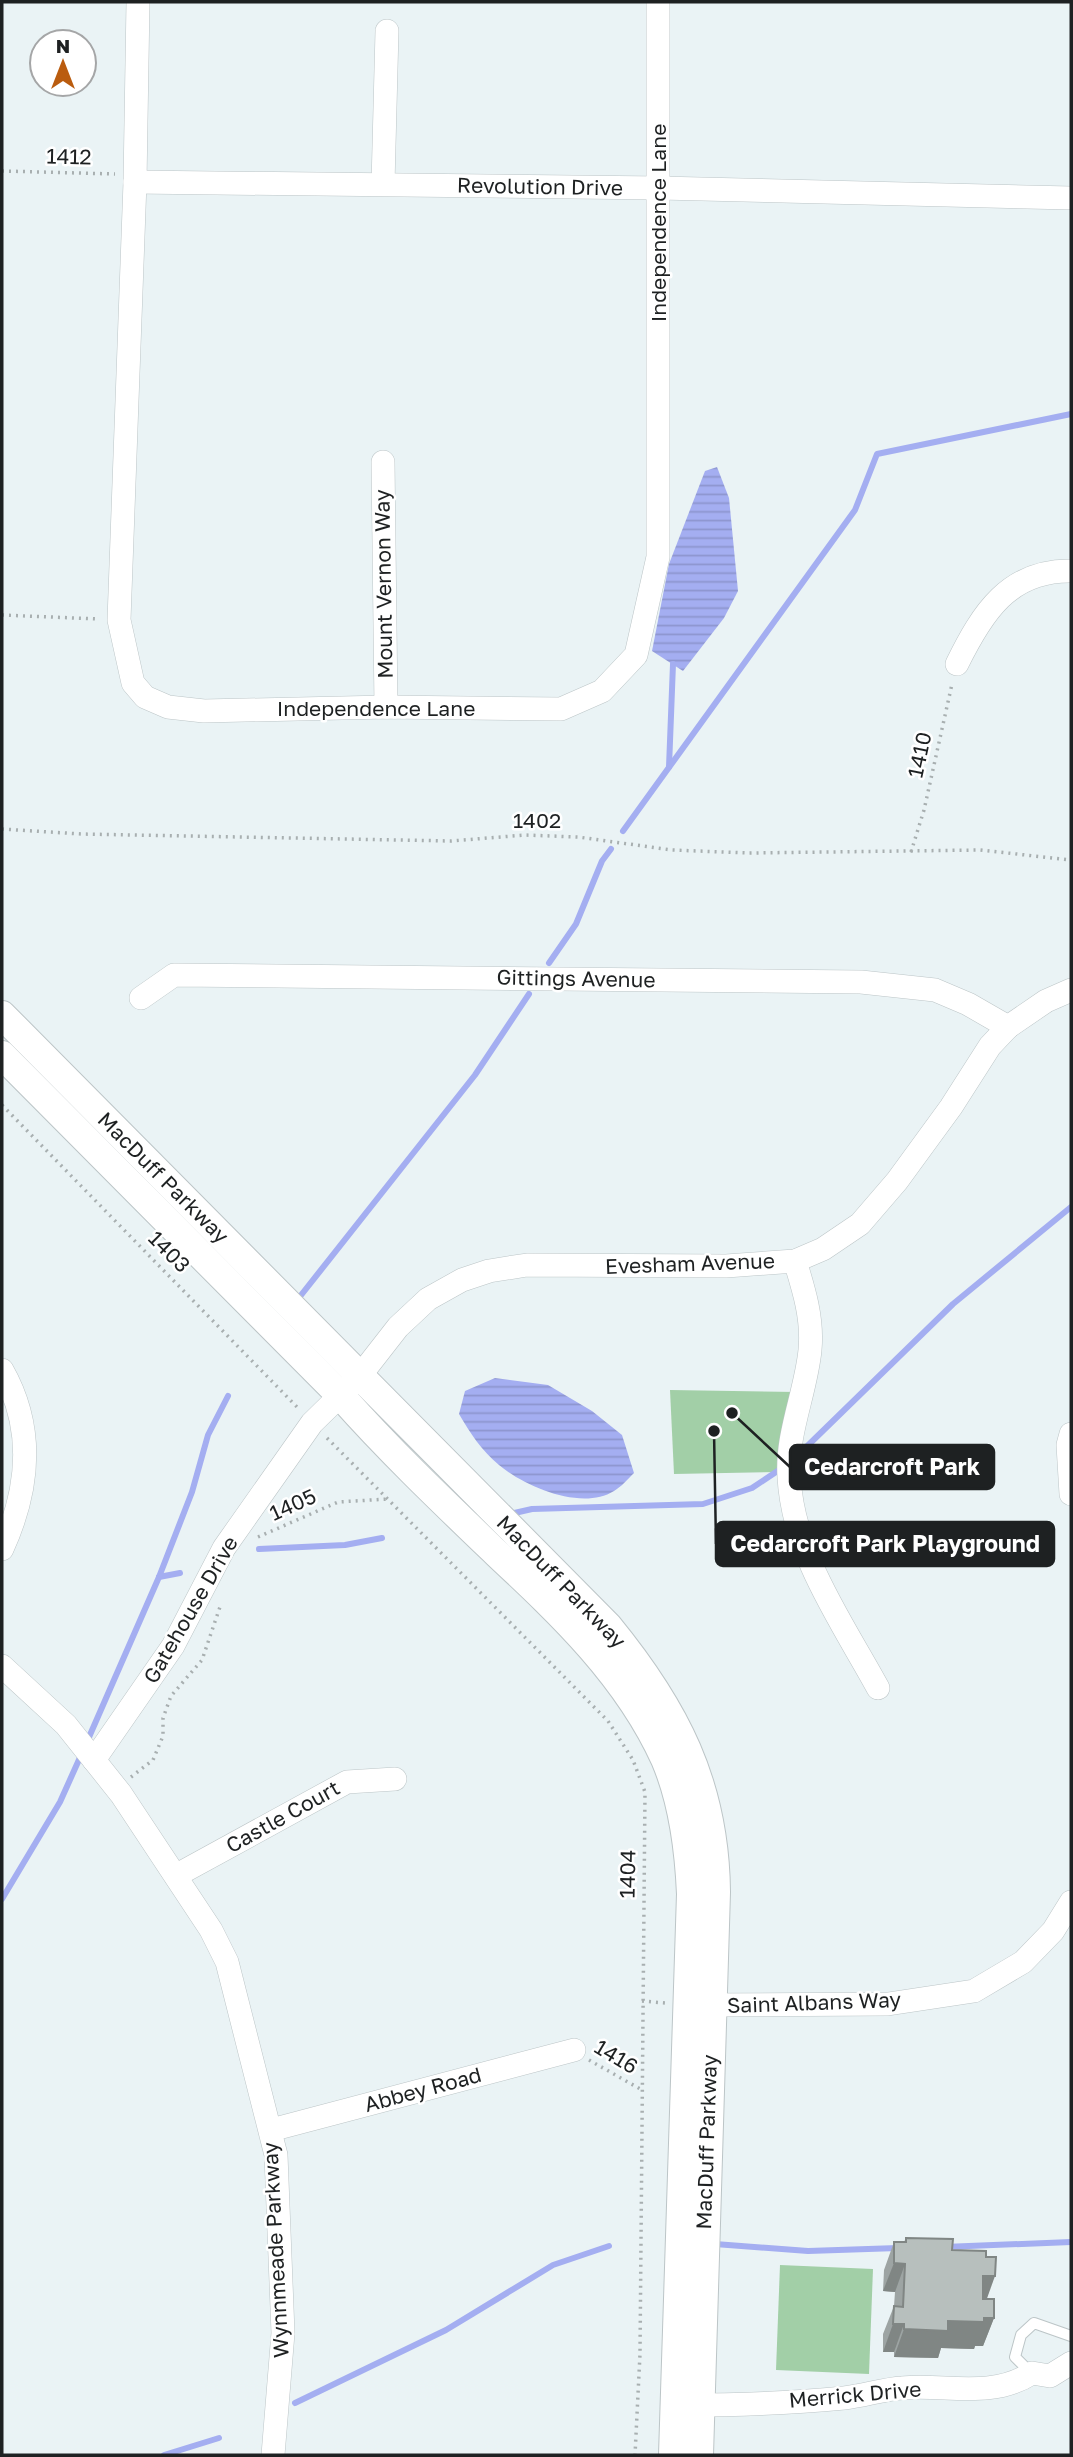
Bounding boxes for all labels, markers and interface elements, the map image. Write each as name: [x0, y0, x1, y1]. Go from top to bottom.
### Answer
north arrow: [28, 28, 98, 98]
text: N: [56, 34, 70, 57]
street label: Independence Lane: [645, 124, 671, 322]
street label: 1412: [46, 143, 92, 169]
street label: Revolution Drive: [457, 172, 623, 200]
street label: Mount Vernon Way: [368, 489, 398, 679]
street label: Independence Lane: [277, 695, 475, 721]
street label: 1410: [902, 729, 937, 780]
street label: 1402: [513, 807, 561, 833]
street label: Gittings Avenue: [496, 964, 656, 992]
street label: MacDuff Parkway: [93, 1106, 235, 1249]
street label: 1403: [143, 1225, 196, 1278]
street label: Evesham Avenue: [605, 1247, 775, 1279]
callout: Cedarcroft Park: [790, 1445, 994, 1489]
text: Cedarcroft Park: [804, 1452, 981, 1480]
street label: 1405: [265, 1482, 320, 1526]
street label: MacDuff Parkway: [492, 1509, 632, 1653]
callout: Cedarcroft Park Playground: [716, 1522, 1054, 1566]
text: Cedarcroft Park Playground: [730, 1529, 1040, 1557]
street label: Gatehouse Drive: [137, 1531, 243, 1688]
street label: Castle Court: [221, 1774, 344, 1858]
street label: 1404: [614, 1849, 640, 1899]
street label: Saint Albans Way: [726, 1986, 902, 2018]
street label: 1416: [590, 2033, 643, 2079]
street label: MacDuff Parkway: [690, 2054, 722, 2230]
street label: Abbey Road: [361, 2061, 484, 2117]
street label: Wynnmeade Parkway: [256, 2141, 294, 2359]
street label: Merrick Drive: [788, 2375, 922, 2413]

